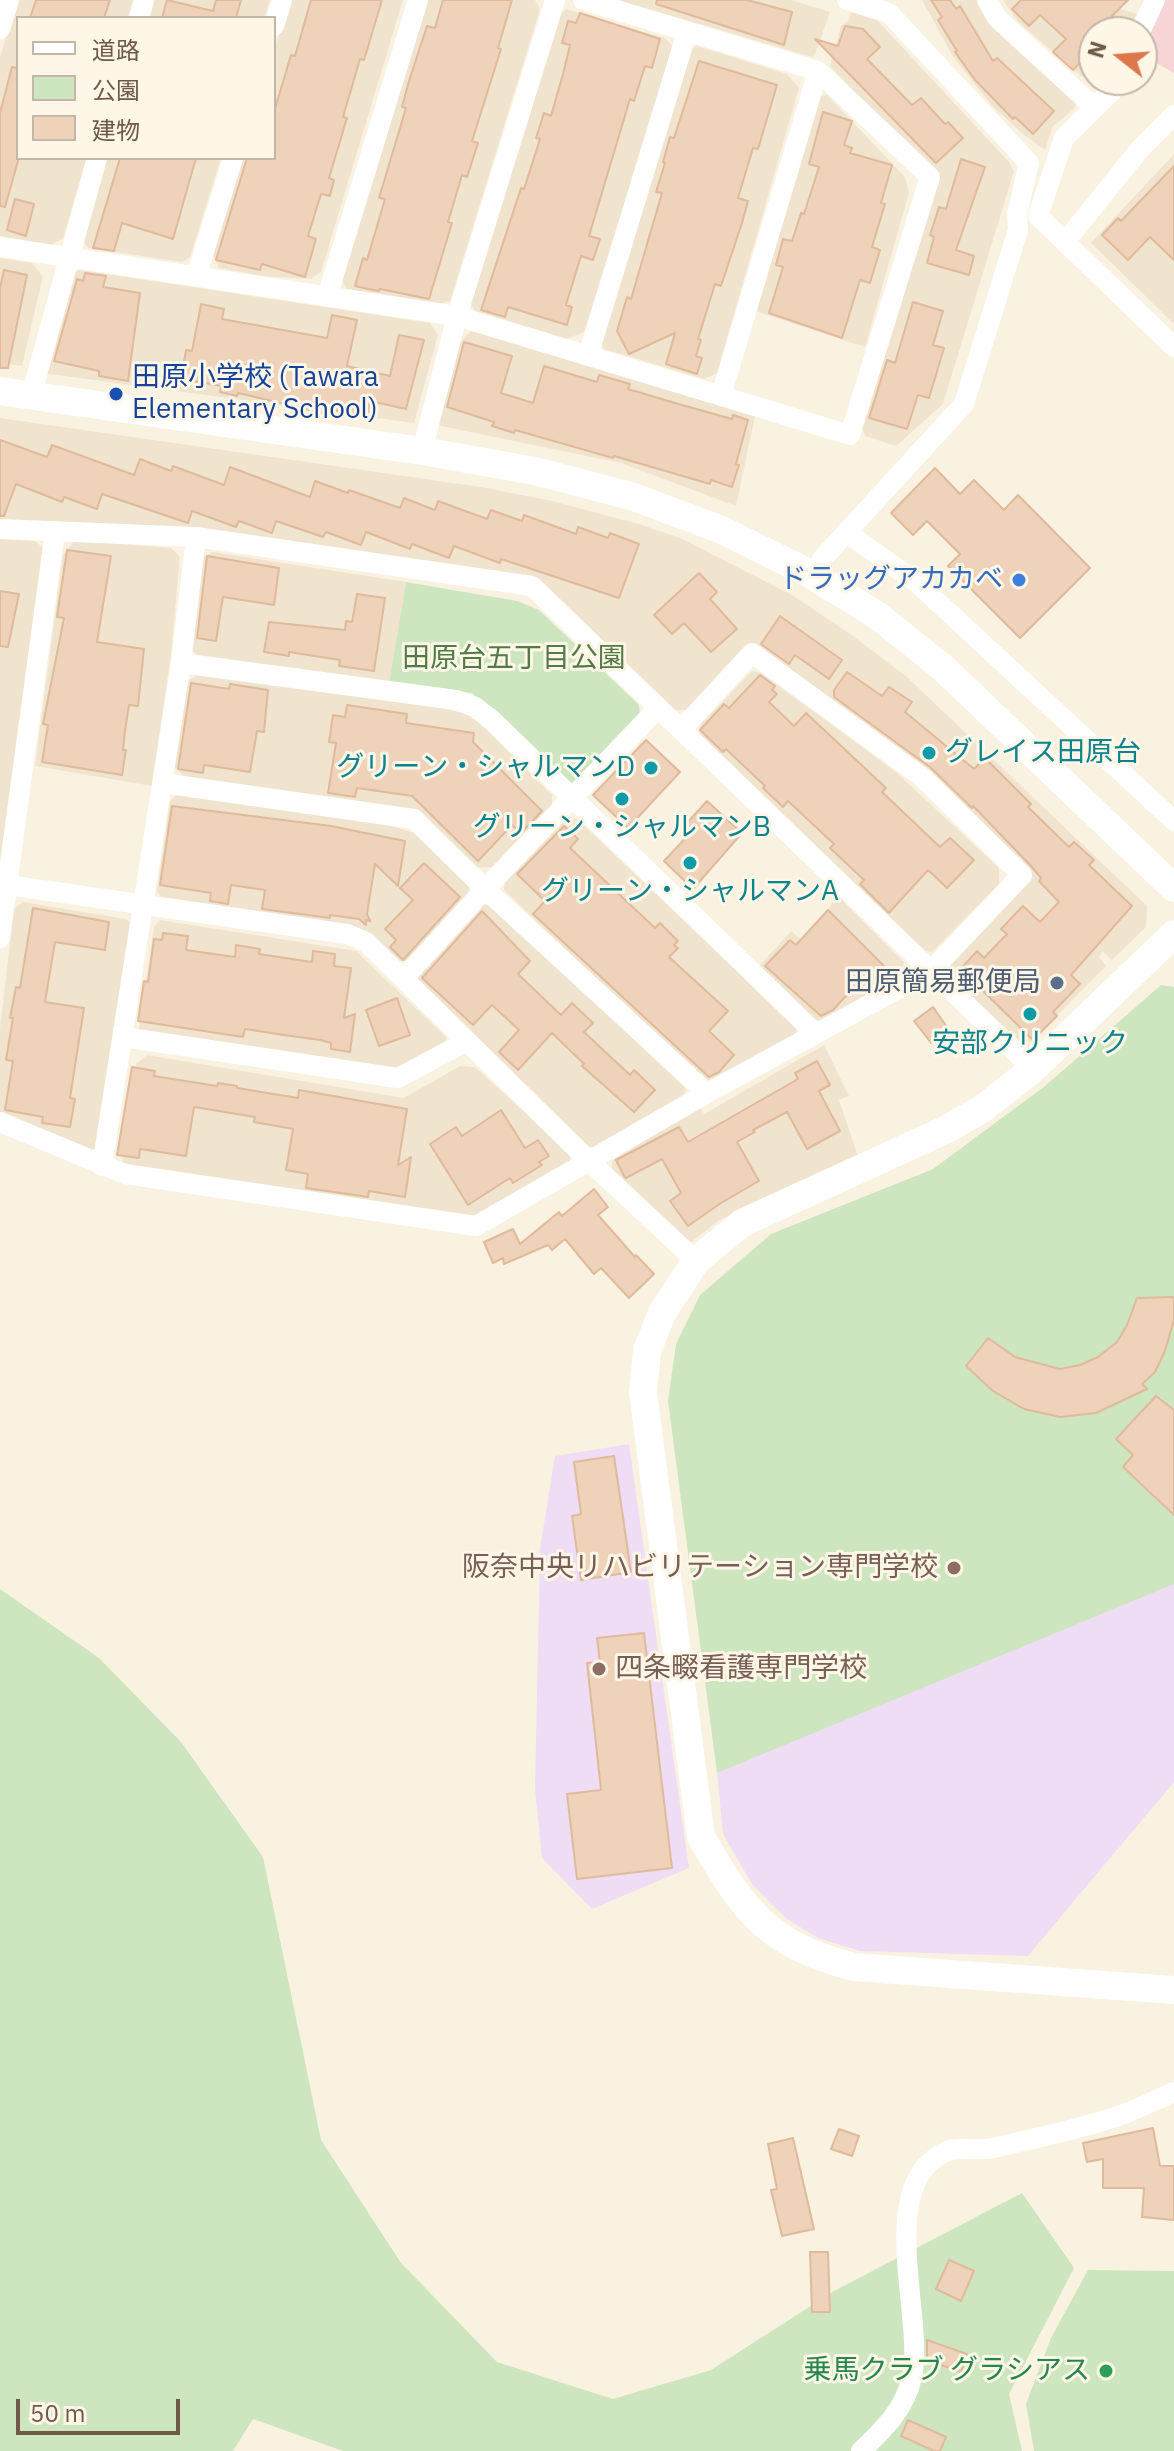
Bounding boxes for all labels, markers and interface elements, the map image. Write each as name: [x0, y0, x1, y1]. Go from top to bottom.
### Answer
legend: [16, 16, 276, 160]
north arrow: [1078, 16, 1158, 96]
text: 道路: [92, 34, 140, 66]
text: N: [1080, 38, 1113, 61]
text: 公園: [92, 74, 140, 106]
text: 建物: [92, 114, 140, 146]
place label: 田原小学校 (Tawara Elementary School): [132, 361, 379, 427]
marker: 田原小学校 (Tawara Elementary School): [107, 385, 125, 403]
place label: ドラッグアカカベ: [779, 563, 1003, 597]
marker: ドラッグアカカベ: [1010, 571, 1028, 589]
park label: 田原台五丁目公園: [402, 642, 626, 676]
place label: グレイス田原台: [945, 736, 1141, 770]
marker: グレイス田原台: [920, 744, 938, 762]
place label: グリーン・シャルマンD: [336, 751, 635, 785]
marker: グリーン・シャルマンD: [642, 759, 660, 777]
marker: グリーン・シャルマンB: [613, 790, 631, 808]
place label: グリーン・シャルマンB: [473, 811, 771, 845]
marker: グリーン・シャルマンA: [681, 854, 699, 872]
place label: グリーン・シャルマンA: [541, 875, 839, 909]
place label: 田原簡易郵便局: [845, 966, 1041, 1000]
marker: 田原簡易郵便局: [1048, 974, 1066, 992]
marker: 安部クリニック: [1021, 1005, 1039, 1023]
place label: 安部クリニック: [932, 1027, 1128, 1061]
place label: 阪奈中央リハビリテーション専門学校: [462, 1551, 938, 1585]
marker: 阪奈中央リハビリテーション専門学校: [945, 1559, 963, 1577]
place label: 四条畷看護専門学校: [615, 1652, 867, 1686]
marker: 四条畷看護専門学校: [590, 1660, 608, 1678]
place label: 乗馬クラブ グラシアス: [803, 2354, 1090, 2388]
marker: 乗馬クラブ グラシアス: [1097, 2362, 1115, 2380]
scale bar: [20, 2383, 184, 2433]
text: 50 m: [30, 2397, 85, 2429]

